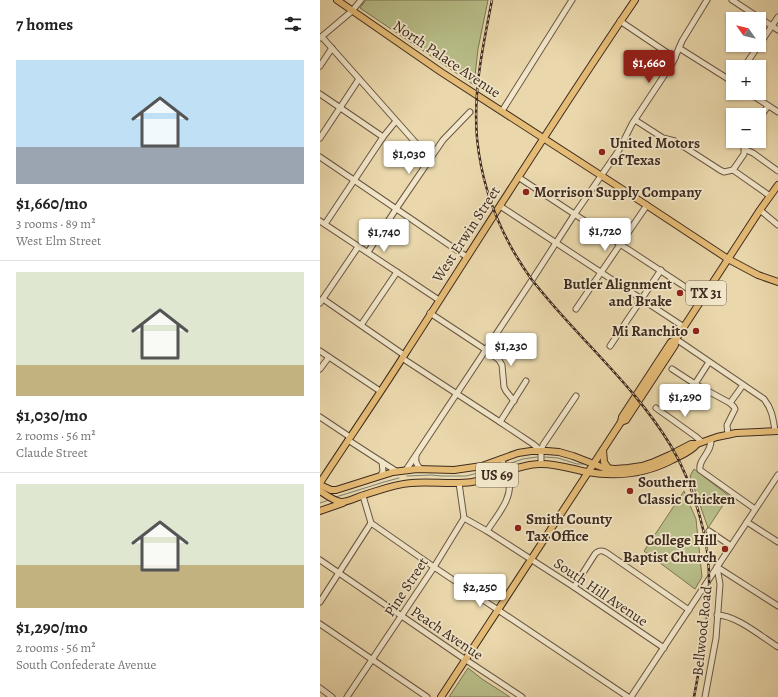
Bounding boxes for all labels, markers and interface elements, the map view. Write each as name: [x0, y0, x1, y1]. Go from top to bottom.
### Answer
north arrow: [726, 12, 766, 52]
map controls: [726, 12, 766, 148]
text: 7 homes: [16, 13, 73, 36]
icon: filters: [282, 13, 304, 35]
street label: North Palace Avenue: [389, 16, 505, 103]
pin: $1,660: [616, 50, 682, 84]
text: $1,660: [633, 54, 665, 71]
button: +: [726, 60, 766, 100]
icon: home: [124, 86, 196, 158]
button: −: [726, 108, 766, 148]
place label: United Motors of Texas: [610, 133, 700, 170]
pin: $1,030: [376, 141, 442, 175]
text: $1,030: [393, 145, 425, 162]
marker: United Motors of Texas: [597, 147, 607, 157]
street label: West Erwin Street: [427, 182, 505, 287]
place label: Morrison Supply Company: [534, 182, 702, 202]
marker: Morrison Supply Company: [521, 187, 531, 197]
text: $1,660/mo: [16, 192, 88, 215]
text: 3 rooms · 89 m²: [16, 215, 95, 232]
pin: $1,720: [572, 218, 638, 252]
pin: $1,740: [351, 219, 417, 253]
text: $1,720: [589, 222, 621, 239]
text: $1,740: [368, 223, 400, 240]
text: West Elm Street: [16, 232, 101, 249]
place label: Butler Alignment and Brake: [563, 274, 672, 311]
road number: TX 31: [686, 281, 726, 305]
marker: Butler Alignment and Brake: [675, 288, 685, 298]
icon: home: [124, 298, 196, 370]
place label: Mi Ranchito: [612, 321, 688, 341]
marker: Mi Ranchito: [691, 326, 701, 336]
pin: $1,230: [478, 333, 544, 367]
text: $1,230: [495, 337, 527, 354]
pin: $1,290: [652, 384, 718, 418]
text: $1,290: [668, 388, 702, 405]
text: $1,030/mo: [16, 404, 88, 427]
text: 2 rooms · 56 m²: [16, 427, 96, 444]
text: Claude Street: [16, 444, 88, 461]
road number: US 69: [476, 463, 518, 487]
place label: Southern Classic Chicken: [638, 472, 736, 509]
marker: Southern Classic Chicken: [625, 486, 635, 496]
place label: Smith County Tax Office: [526, 509, 613, 546]
icon: home: [124, 510, 196, 582]
marker: Smith County Tax Office: [513, 523, 523, 533]
place label: College Hill Baptist Church: [623, 530, 717, 567]
marker: College Hill Baptist Church: [720, 544, 730, 554]
street label: Pine Street: [379, 553, 433, 621]
street label: South Hill Avenue: [550, 553, 652, 631]
pin: $2,250: [447, 574, 513, 608]
text: $2,250: [463, 578, 497, 595]
street label: Bellwood Road: [687, 584, 717, 677]
street label: Peach Avenue: [407, 601, 487, 665]
text: $1,290/mo: [16, 616, 88, 639]
text: 2 rooms · 56 m²: [16, 639, 96, 656]
text: South Confederate Avenue: [16, 656, 156, 673]

